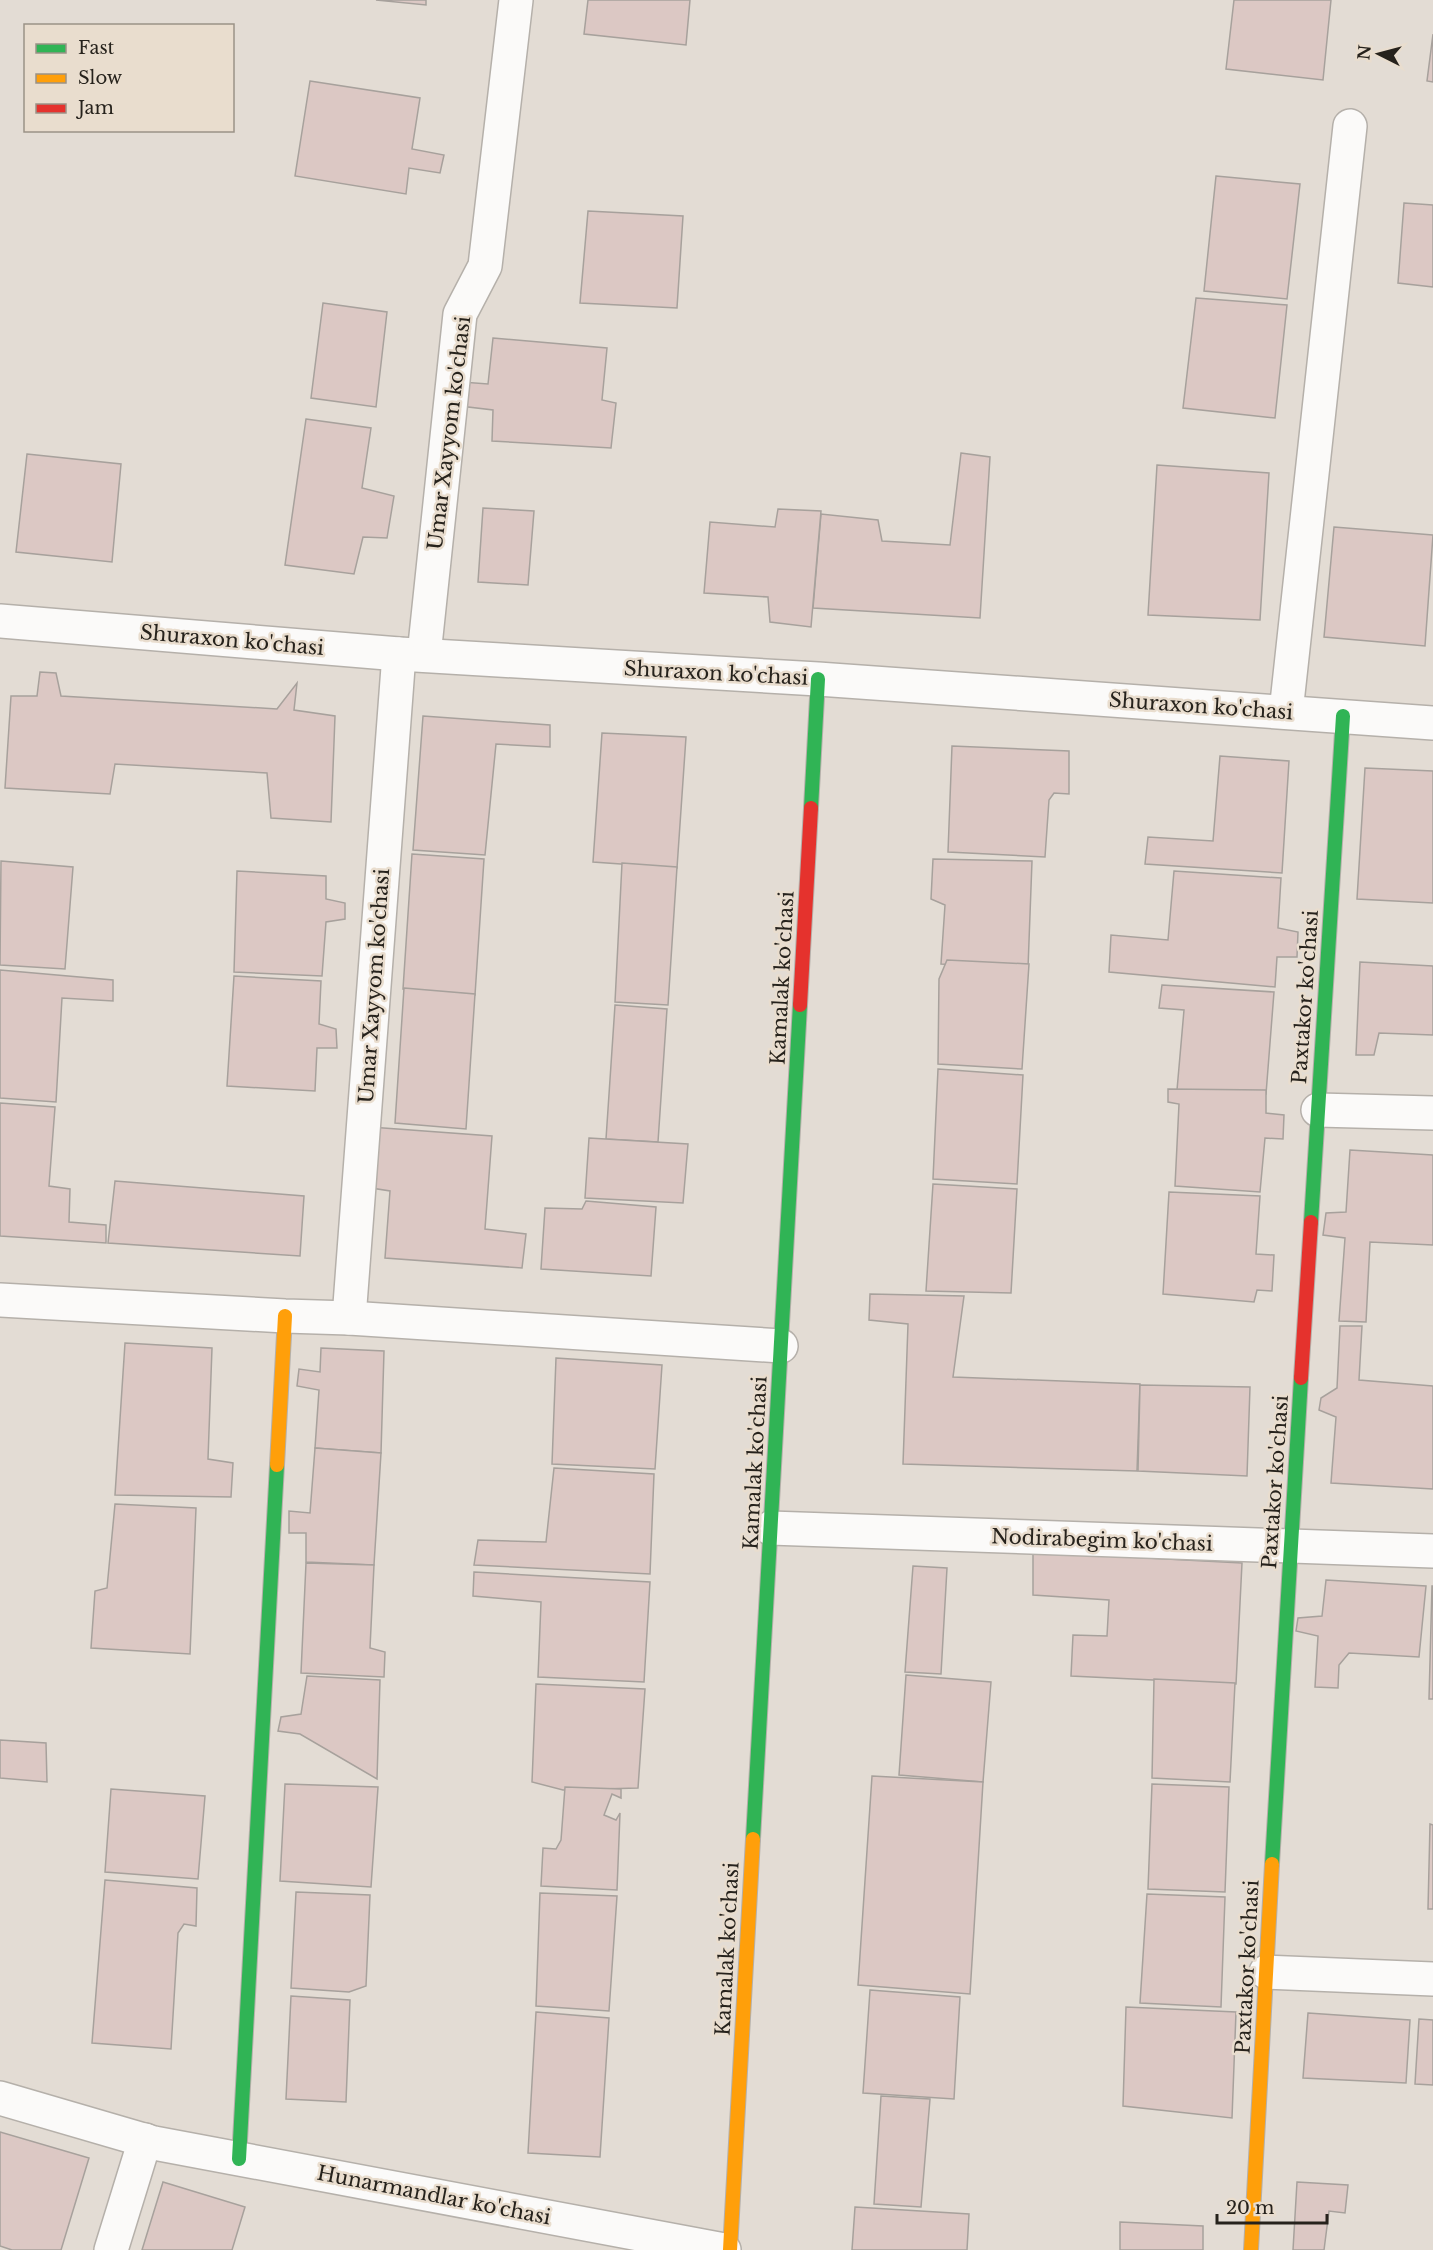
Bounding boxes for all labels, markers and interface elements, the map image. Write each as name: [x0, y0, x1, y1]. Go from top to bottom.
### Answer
legend: [24, 24, 234, 132]
north arrow: [1349, 24, 1409, 84]
text: Fast: [78, 37, 115, 59]
text: N: [1353, 44, 1375, 61]
text: Slow: [78, 67, 123, 89]
text: Jam: [76, 97, 114, 119]
street label: Umar Xayyom ko'chasi: [423, 314, 475, 551]
street label: Shuraxon ko'chasi: [139, 620, 325, 660]
street label: Shuraxon ko'chasi: [623, 656, 809, 690]
street label: Shuraxon ko'chasi: [1108, 688, 1294, 724]
street label: Umar Xayyom ko'chasi: [354, 868, 394, 1104]
street label: Kamalak ko'chasi: [765, 890, 799, 1066]
street label: Paxtakor ko'chasi: [1287, 909, 1323, 1085]
street label: Kamalak ko'chasi: [738, 1375, 772, 1551]
street label: Paxtakor ko'chasi: [1257, 1394, 1293, 1570]
street label: Nodirabegim ko'chasi: [991, 1524, 1213, 1556]
street label: Kamalak ko'chasi: [710, 1861, 744, 2037]
street label: Paxtakor ko'chasi: [1230, 1879, 1264, 2055]
street label: Hunarmandlar ko'chasi: [315, 2161, 553, 2229]
scale bar: [1217, 2187, 1326, 2225]
text: 20 m: [1226, 2197, 1274, 2219]

